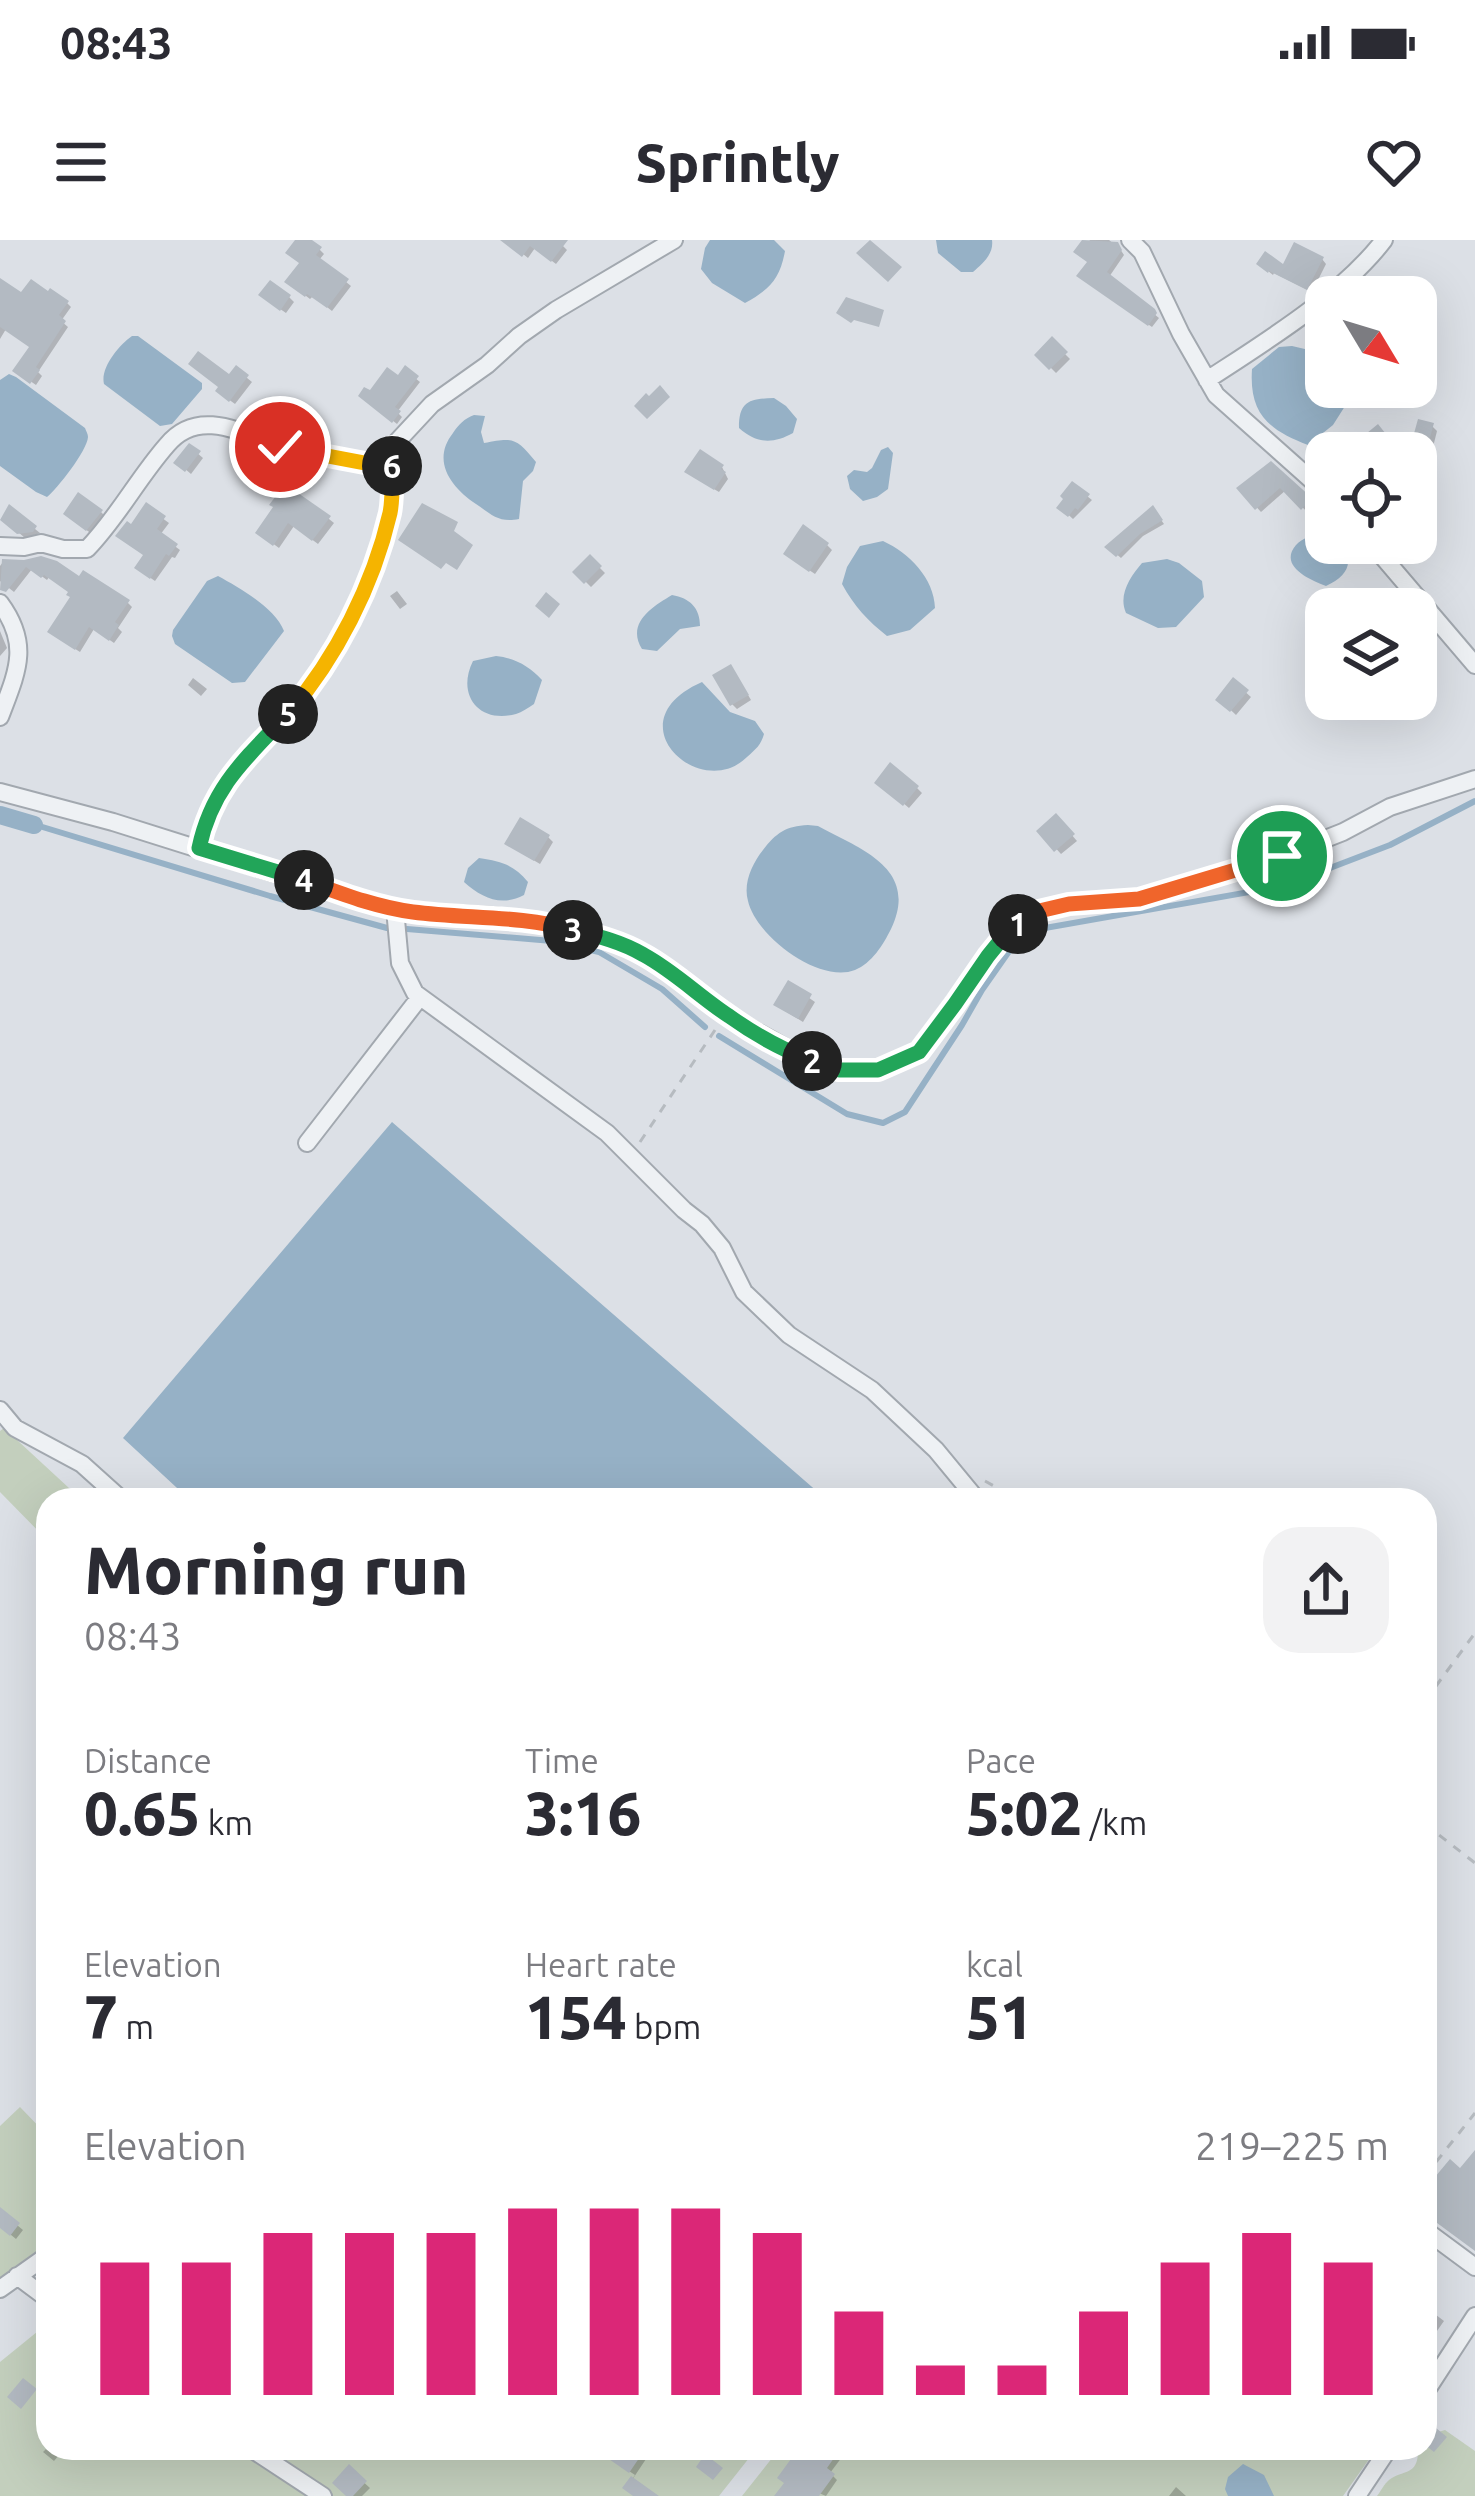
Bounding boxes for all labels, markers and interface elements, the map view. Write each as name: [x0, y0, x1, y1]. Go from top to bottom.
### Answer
text: 08:43: [60, 17, 173, 68]
icon: menu: [48, 129, 114, 195]
icon: heart: [1361, 129, 1427, 195]
text: Sprintly: [635, 132, 840, 192]
north arrow: [1305, 276, 1437, 408]
map controls: [1305, 276, 1437, 720]
pin: [229, 396, 331, 498]
icon: check: [247, 414, 313, 480]
button: locate: [1305, 432, 1437, 564]
pin: 6: [362, 436, 422, 496]
text: 6: [383, 447, 401, 484]
button: layers: [1305, 588, 1437, 720]
pin: 5: [258, 684, 318, 744]
text: 5: [279, 695, 297, 732]
pin: [1231, 805, 1333, 907]
icon: arrive: [1249, 823, 1315, 889]
pin: 4: [274, 850, 334, 910]
text: 4: [295, 861, 313, 898]
pin: 1: [988, 894, 1048, 954]
pin: 3: [543, 900, 603, 960]
text: 1: [1009, 905, 1027, 942]
text: 3: [564, 911, 582, 948]
pin: 2: [782, 1031, 842, 1091]
text: 2: [803, 1042, 821, 1079]
button: share: [1263, 1527, 1389, 1653]
text: Morning run: [84, 1532, 469, 1606]
text: 08:43: [84, 1614, 182, 1657]
text: Distance: [84, 1742, 212, 1779]
text: Time: [525, 1742, 599, 1779]
text: Pace: [966, 1742, 1036, 1779]
text: 0.65: [84, 1779, 200, 1846]
text: 3:16: [525, 1779, 641, 1846]
text: 5:02: [966, 1779, 1082, 1846]
text: km: [200, 1804, 253, 1841]
text: /km: [1082, 1804, 1147, 1841]
text: Elevation: [84, 1946, 222, 1983]
text: Heart rate: [525, 1946, 677, 1983]
text: kcal: [966, 1946, 1023, 1983]
text: 7: [84, 1983, 118, 2050]
text: 154: [525, 1983, 627, 2050]
text: 51: [966, 1983, 1034, 2050]
text: m: [118, 2008, 154, 2045]
text: bpm: [627, 2008, 701, 2045]
text: Elevation: [84, 2124, 247, 2167]
text: 219–225 m: [1195, 2124, 1389, 2167]

